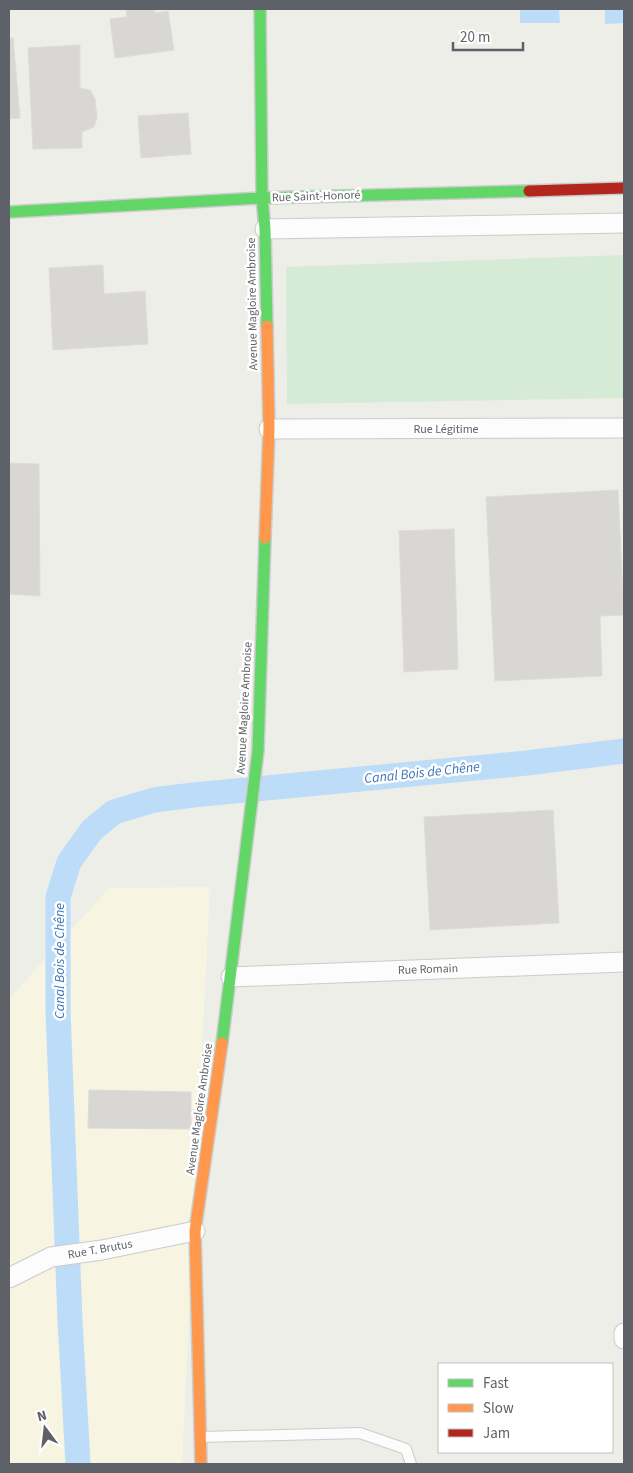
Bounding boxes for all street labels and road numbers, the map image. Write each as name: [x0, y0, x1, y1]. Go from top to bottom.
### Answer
street label: Rue Saint-Honoré: [271, 186, 361, 207]
street label: Avenue Magloire Ambroise: [243, 237, 262, 370]
street label: Rue Légitime: [413, 421, 479, 438]
street label: Avenue Magloire Ambroise: [233, 641, 256, 775]
street label: Rue Romain: [398, 960, 459, 979]
street label: Avenue Magloire Ambroise: [182, 1042, 217, 1176]
street label: Rue T. Brutus: [66, 1235, 134, 1264]

